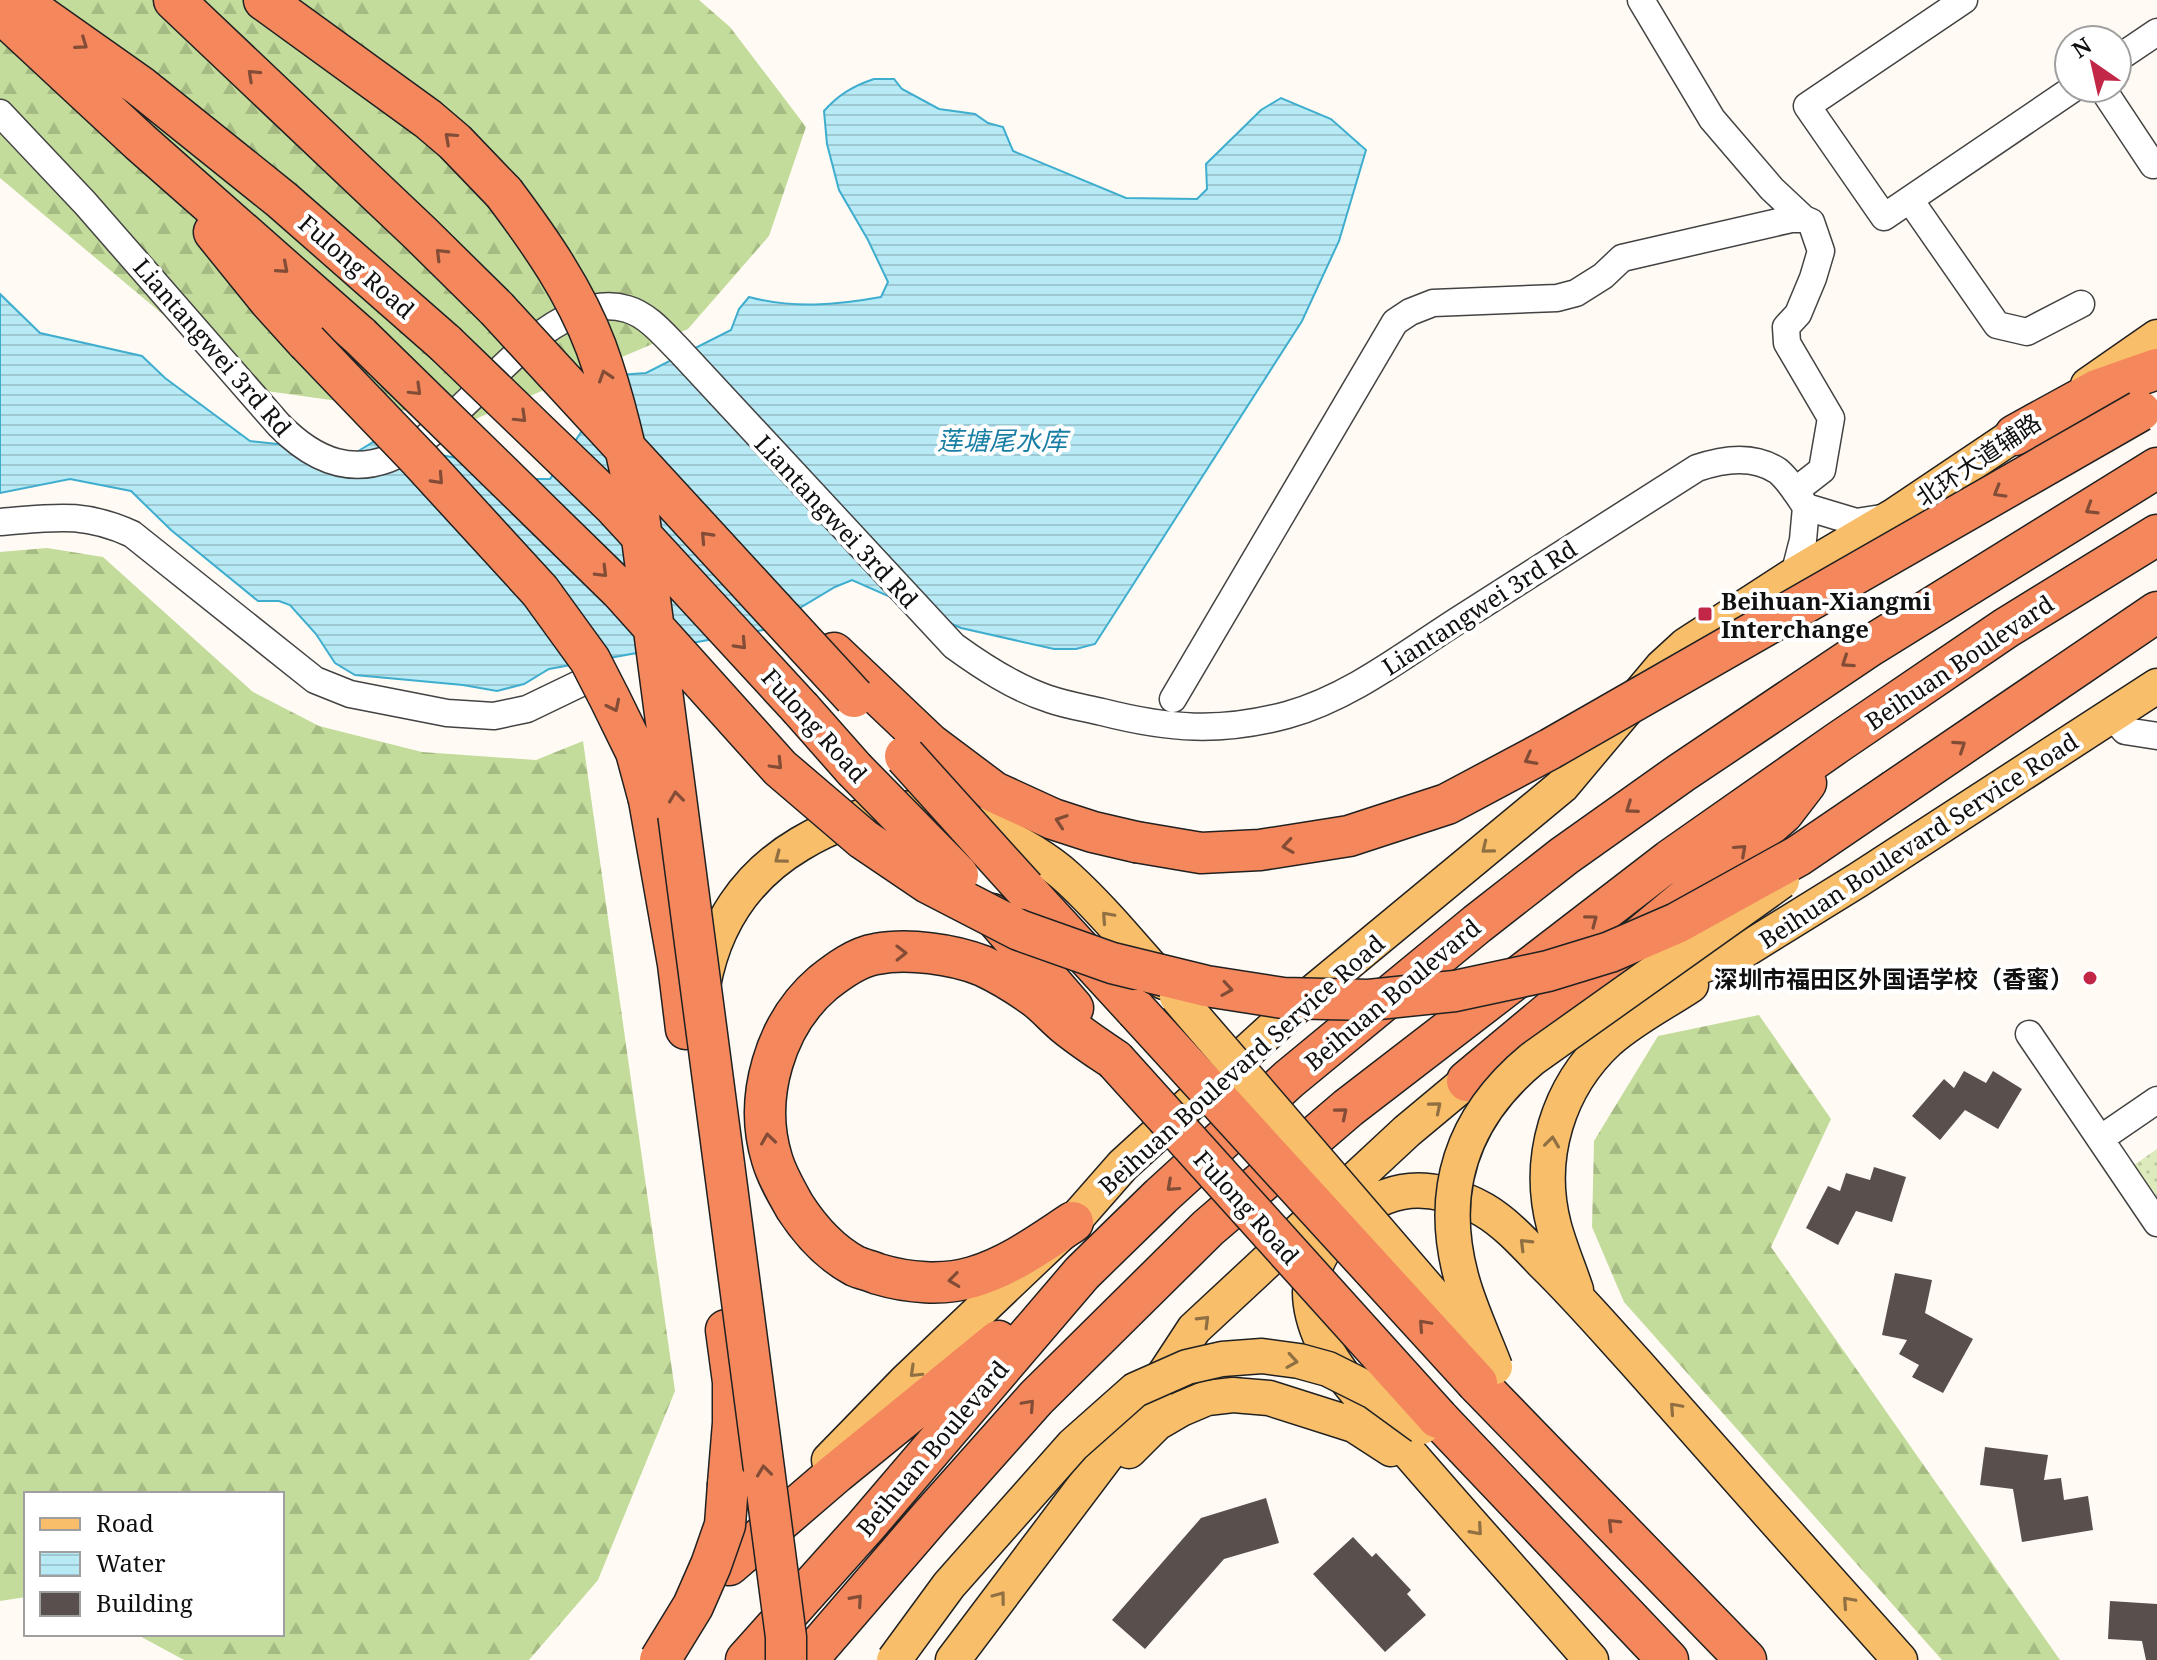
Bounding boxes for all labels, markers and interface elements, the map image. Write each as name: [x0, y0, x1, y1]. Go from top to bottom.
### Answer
north arrow: [2053, 24, 2133, 104]
text: N: [2066, 29, 2097, 64]
one-way arrow: [74, 34, 88, 49]
one-way arrow: [248, 70, 262, 84]
one-way arrow: [444, 133, 459, 147]
street label: Fulong Road: [292, 207, 422, 326]
one-way arrow: [436, 249, 450, 263]
street label: Liantangwei 3rd Rd: [127, 251, 300, 443]
one-way arrow: [273, 258, 288, 273]
one-way arrow: [598, 369, 614, 383]
one-way arrow: [407, 381, 421, 395]
street label: 北环大道辅路: [1909, 405, 2047, 513]
one-way arrow: [512, 407, 526, 422]
water label: 莲塘尾水库: [937, 422, 1071, 458]
street label: Liantangwei 3rd Rd: [748, 427, 926, 615]
one-way arrow: [428, 470, 442, 485]
one-way arrow: [1994, 482, 2008, 498]
one-way arrow: [2085, 499, 2099, 514]
one-way arrow: [701, 531, 715, 546]
street label: Liantangwei 3rd Rd: [1375, 532, 1583, 682]
one-way arrow: [593, 563, 607, 577]
place label: Beihuan-Xiangmi Interchange: [1721, 584, 1932, 645]
street label: Beihuan Boulevard: [1858, 587, 2060, 737]
marker: Beihuan-Xiangmi Interchange: [1696, 605, 1714, 623]
one-way arrow: [731, 634, 745, 649]
one-way arrow: [1841, 652, 1855, 667]
street label: Fulong Road: [755, 661, 875, 789]
one-way arrow: [604, 697, 619, 712]
street label: Beihuan Boulevard Service Road: [1752, 724, 2084, 956]
one-way arrow: [1951, 741, 1965, 756]
one-way arrow: [1524, 750, 1539, 765]
one-way arrow: [768, 755, 782, 769]
one-way arrow: [668, 790, 685, 803]
one-way arrow: [1626, 798, 1640, 813]
one-way arrow: [1055, 815, 1069, 831]
one-way arrow: [1281, 837, 1294, 854]
one-way arrow: [1482, 838, 1496, 853]
one-way arrow: [1731, 846, 1746, 860]
one-way arrow: [774, 848, 789, 862]
street label: Beihuan Boulevard: [1297, 910, 1487, 1077]
one-way arrow: [1102, 912, 1117, 927]
one-way arrow: [1583, 915, 1598, 929]
street label: Beihuan Boulevard Service Road: [1091, 926, 1391, 1201]
one-way arrow: [895, 944, 908, 961]
place label: 深圳市福田区外国语学校（香蜜）: [1714, 962, 2074, 995]
marker: 深圳市福田区外国语学校（香蜜）: [2081, 969, 2099, 987]
one-way arrow: [1220, 980, 1234, 997]
one-way arrow: [1427, 1102, 1441, 1117]
one-way arrow: [1333, 1108, 1347, 1123]
one-way arrow: [760, 1133, 777, 1146]
one-way arrow: [1543, 1136, 1560, 1149]
street label: Fulong Road: [1187, 1143, 1307, 1271]
one-way arrow: [1166, 1177, 1181, 1191]
one-way arrow: [1520, 1239, 1534, 1253]
one-way arrow: [947, 1271, 961, 1288]
one-way arrow: [1194, 1315, 1209, 1330]
one-way arrow: [1419, 1320, 1433, 1334]
one-way arrow: [1285, 1351, 1299, 1368]
street label: Beihuan Boulevard: [849, 1353, 1016, 1543]
one-way arrow: [910, 1363, 924, 1378]
one-way arrow: [1020, 1400, 1034, 1415]
one-way arrow: [1671, 1402, 1685, 1417]
one-way arrow: [756, 1465, 773, 1478]
legend: [24, 1492, 284, 1636]
text: Road: [96, 1506, 154, 1539]
one-way arrow: [1608, 1519, 1623, 1533]
one-way arrow: [1467, 1520, 1482, 1535]
text: Water: [96, 1546, 166, 1579]
text: Building: [96, 1586, 193, 1619]
one-way arrow: [990, 1592, 1004, 1606]
one-way arrow: [848, 1595, 862, 1610]
one-way arrow: [1843, 1596, 1858, 1611]

